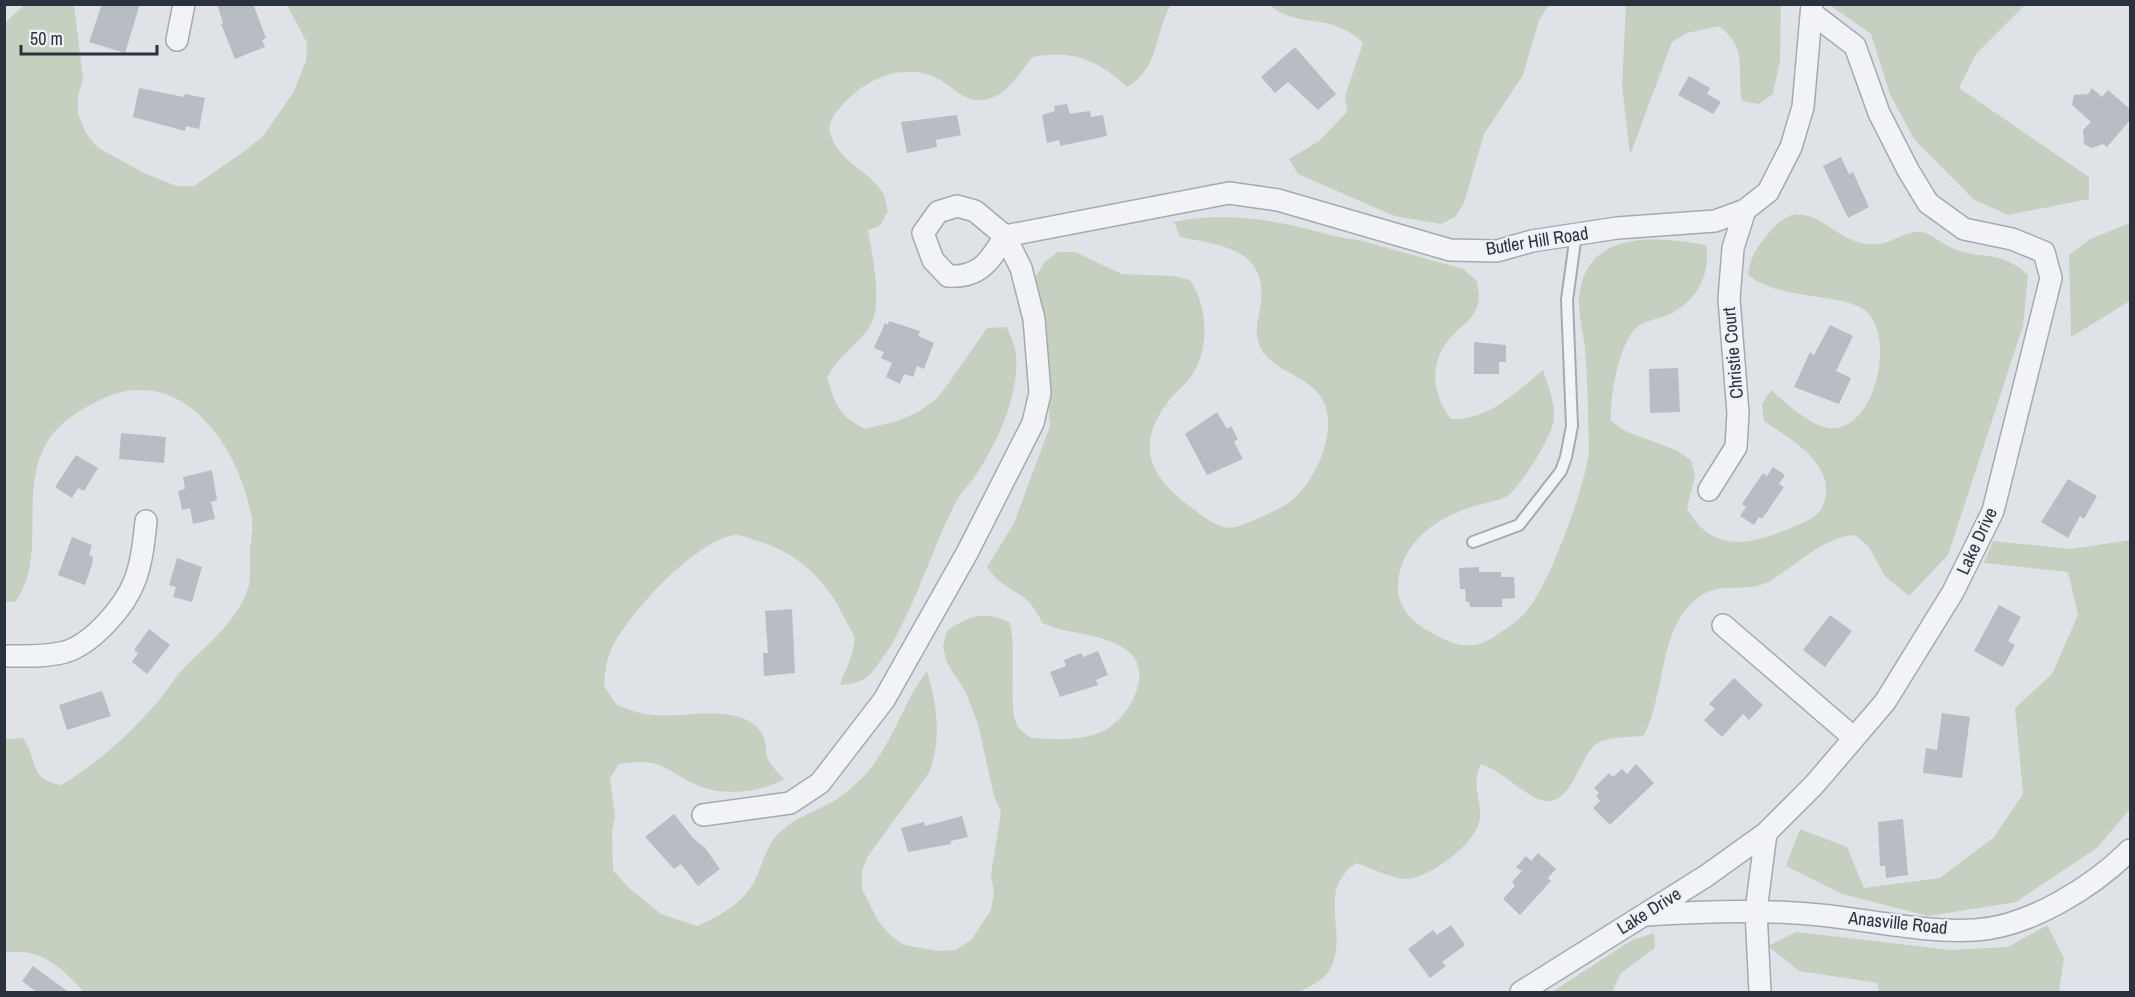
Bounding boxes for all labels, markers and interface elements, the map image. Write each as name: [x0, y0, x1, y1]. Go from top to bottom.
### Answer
scale bar: [21, 18, 158, 56]
text: 50 m: [30, 26, 63, 51]
street label: Butler Hill Road: [1484, 220, 1590, 261]
street label: Christie Court: [1716, 306, 1749, 400]
street label: Lake Drive: [1950, 503, 2003, 578]
street label: Lake Drive: [1612, 881, 1686, 940]
street label: Anasville Road: [1846, 905, 1949, 940]

